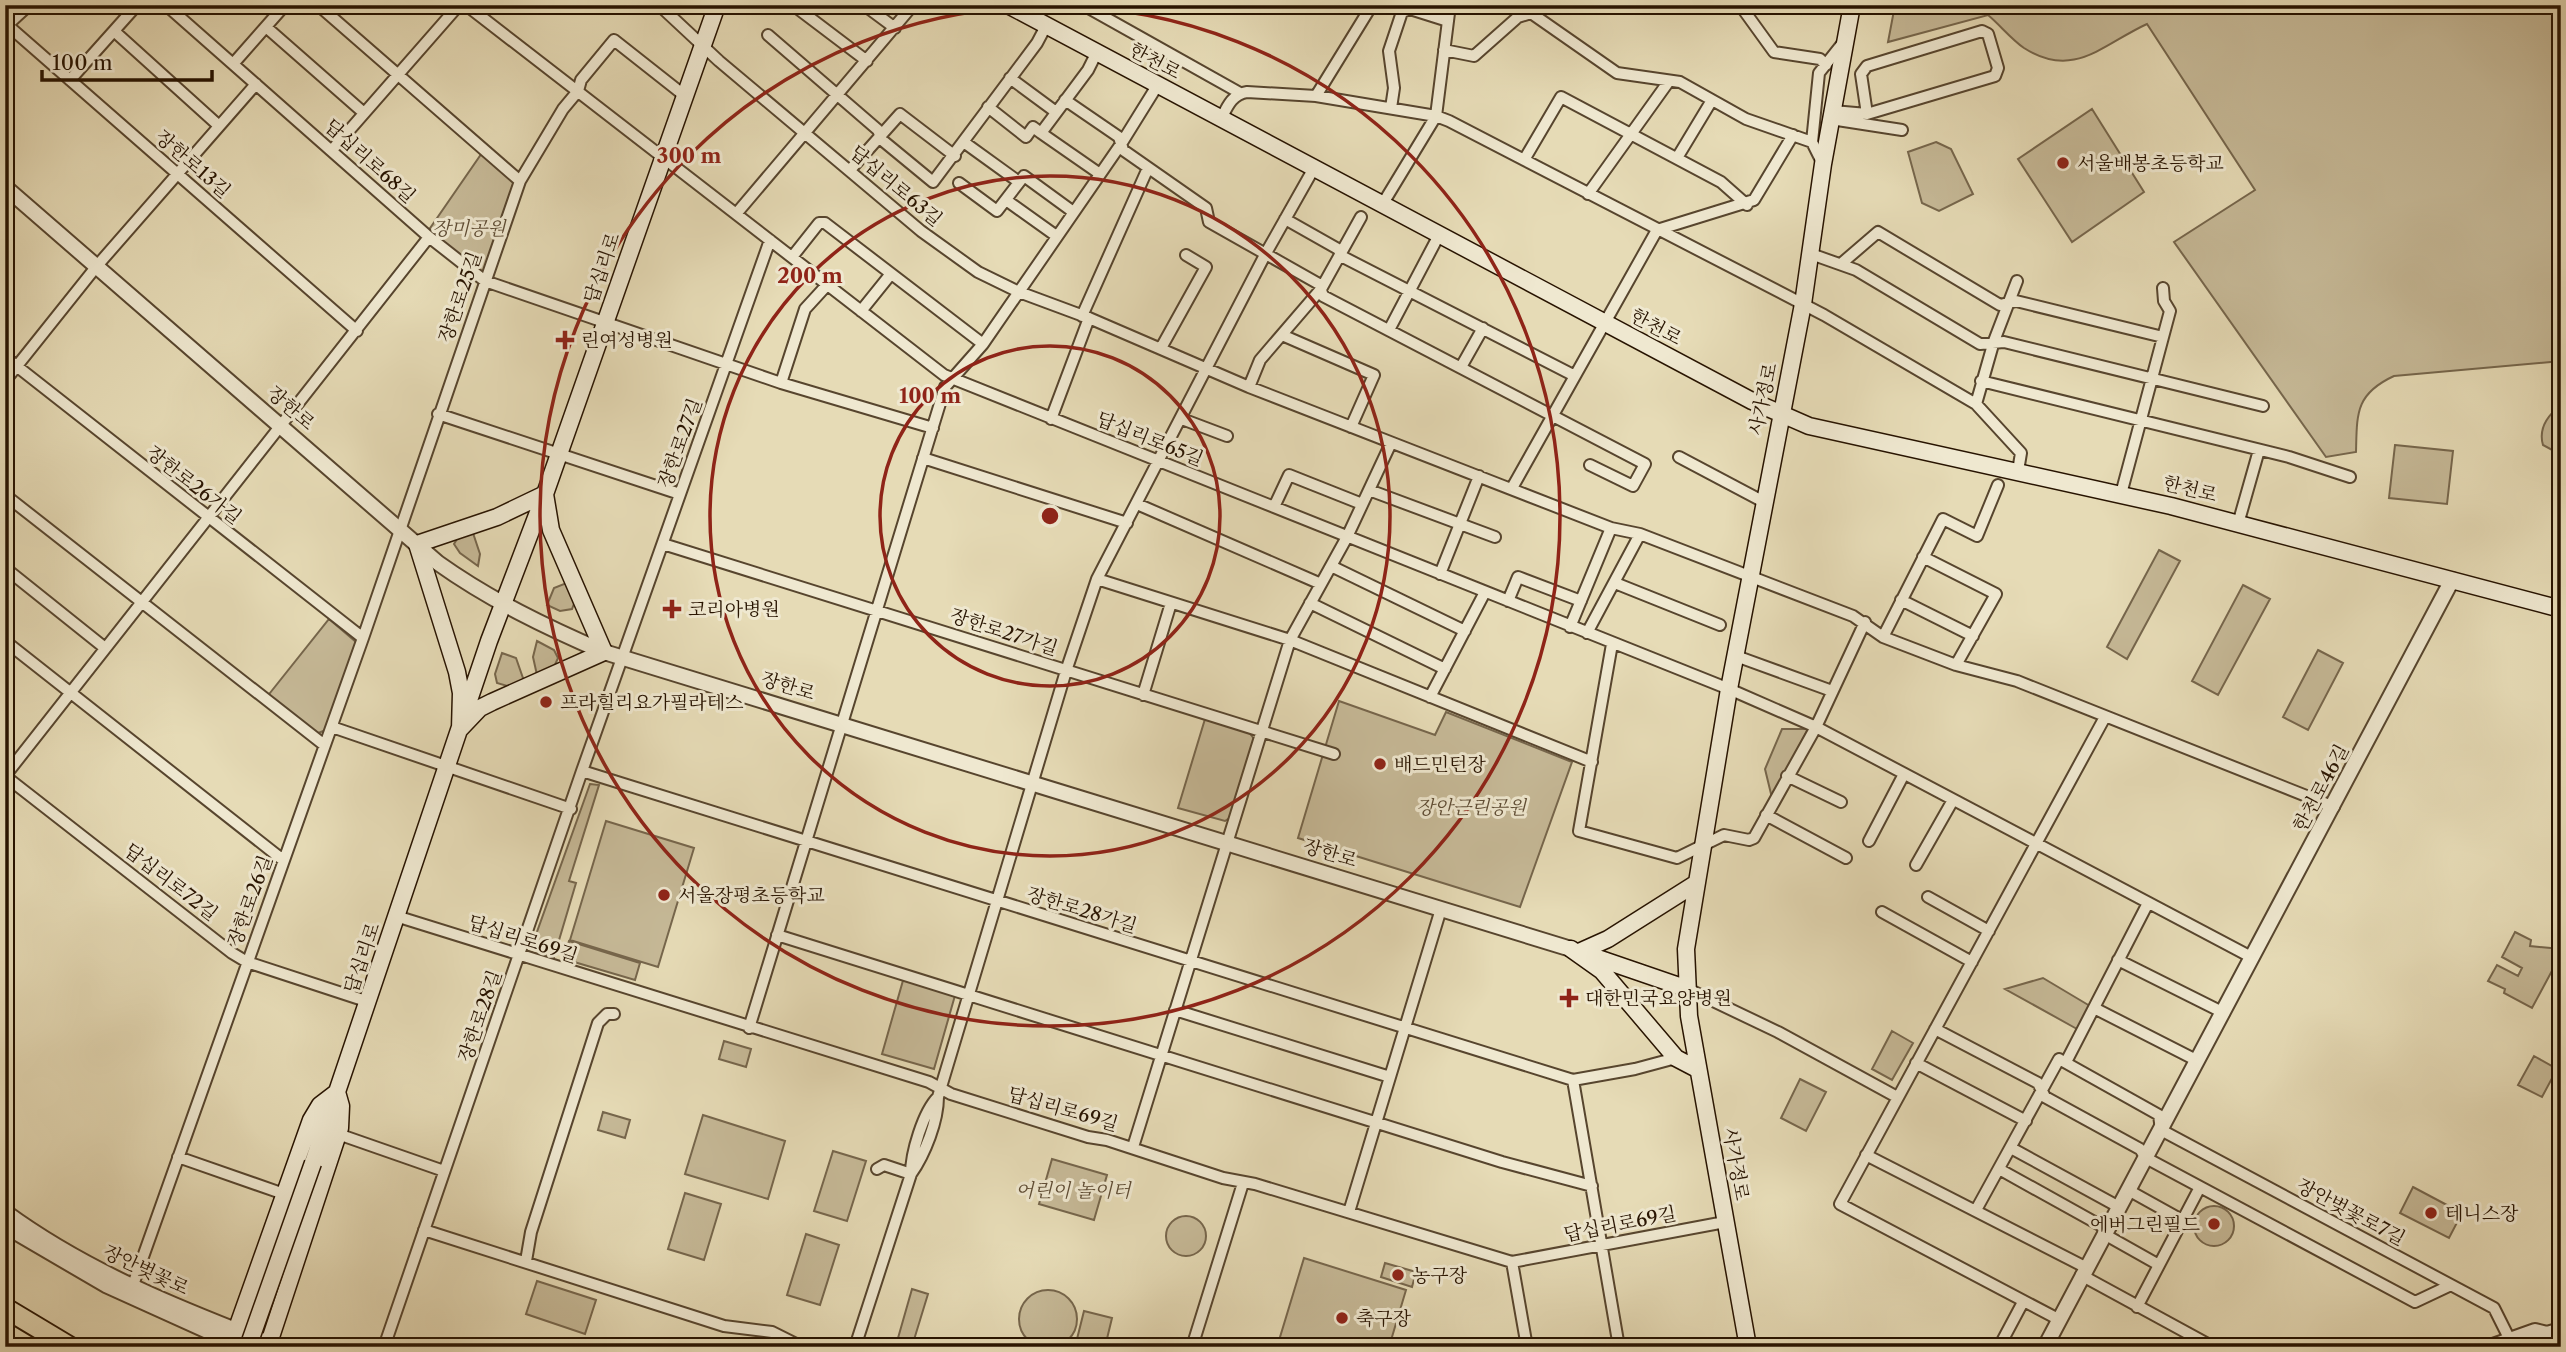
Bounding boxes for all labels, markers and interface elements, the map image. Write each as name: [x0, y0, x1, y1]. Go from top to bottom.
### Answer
scale bar: [42, 38, 212, 82]
street label: 한천로: [1125, 38, 1185, 84]
text: 100 m: [52, 50, 113, 75]
street label: 답십리로68길: [320, 114, 420, 208]
street label: 장한로13길: [151, 125, 235, 203]
street label: 답십리로63길: [845, 141, 947, 231]
text: 300 m: [657, 143, 721, 168]
place label: 서울배봉초등학교: [2077, 152, 2224, 175]
marker: 서울배봉초등학교: [2055, 155, 2071, 171]
park label: 장미공원: [432, 217, 507, 240]
street label: 답십리로: [579, 230, 625, 306]
street label: 장한로25길: [434, 248, 486, 346]
text: 200 m: [777, 263, 843, 288]
street label: 한천로: [1626, 304, 1686, 350]
place label: 린여성병원: [581, 329, 673, 352]
marker: 린여성병원: [555, 330, 575, 350]
street label: 사가정로: [1744, 361, 1782, 437]
street label: 장한로: [263, 381, 319, 435]
text: 100 m: [899, 383, 961, 408]
street label: 장한로27길: [653, 395, 707, 491]
street label: 답십리로65길: [1093, 407, 1207, 471]
street label: 장한로26가길: [142, 441, 246, 529]
street label: 한천로: [2161, 471, 2219, 507]
centre of rings: [1038, 504, 1062, 528]
place label: 코리아병원: [688, 598, 780, 621]
marker: 코리아병원: [662, 599, 682, 619]
street label: 장한로27가길: [947, 604, 1061, 660]
street label: 장한로: [758, 667, 818, 705]
place label: 프라힐리요가필라테스: [560, 691, 744, 714]
marker: 프라힐리요가필라테스: [538, 694, 554, 710]
street label: 한천로46길: [2288, 740, 2354, 836]
place label: 배드민턴장: [1394, 753, 1486, 776]
marker: 배드민턴장: [1372, 756, 1388, 772]
park label: 장안근린공원: [1416, 796, 1528, 819]
street label: 장한로: [1300, 834, 1360, 872]
street label: 답십리로72길: [120, 838, 222, 926]
street label: 장한로26길: [223, 852, 277, 950]
street label: 장한로28가길: [1024, 882, 1140, 938]
place label: 서울장평초등학교: [678, 884, 825, 907]
marker: 서울장평초등학교: [656, 887, 672, 903]
street label: 답십리로69길: [465, 910, 581, 968]
street label: 답십리로: [339, 920, 385, 996]
street label: 장한로28길: [454, 967, 506, 1065]
place label: 대한민국요양병원: [1585, 987, 1732, 1010]
marker: 대한민국요양병원: [1559, 988, 1579, 1008]
street label: 답십리로69길: [1005, 1082, 1121, 1136]
street label: 사가정로: [1718, 1126, 1754, 1202]
street label: 장안벚꽃로7길: [2293, 1174, 2409, 1250]
park label: 어린이 놀이터: [1015, 1179, 1132, 1202]
street label: 답십리로69길: [1562, 1202, 1678, 1246]
place label: 테니스장: [2445, 1202, 2519, 1225]
marker: 테니스장: [2423, 1205, 2439, 1221]
place label: 에버그린필드: [2090, 1213, 2200, 1236]
marker: 에버그린필드: [2206, 1216, 2222, 1232]
street label: 장안벚꽃로: [100, 1240, 192, 1300]
place label: 농구장: [1412, 1264, 1468, 1287]
marker: 농구장: [1390, 1267, 1406, 1283]
place label: 축구장: [1356, 1307, 1412, 1330]
marker: 축구장: [1334, 1310, 1350, 1326]

